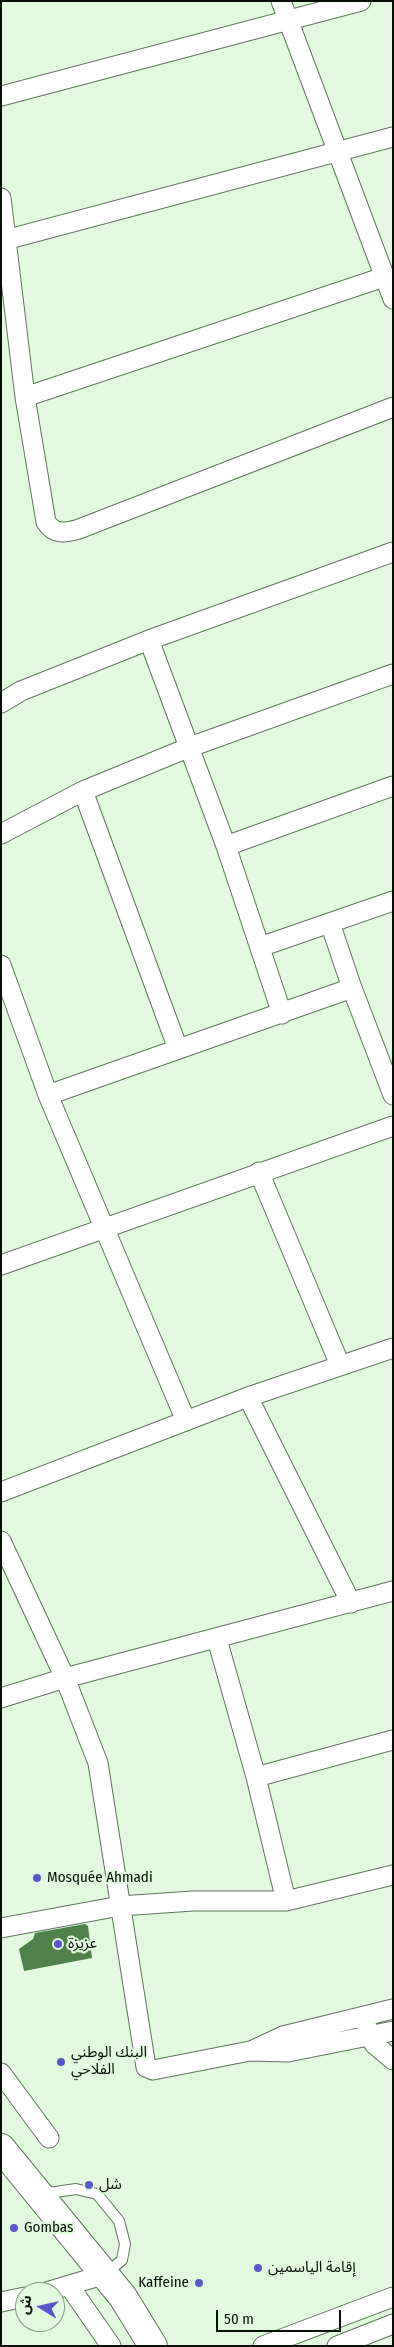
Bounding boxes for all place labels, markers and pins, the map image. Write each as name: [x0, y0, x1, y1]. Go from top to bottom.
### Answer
place label: Mosquée Ahmadi: [47, 1869, 153, 1887]
marker: Mosquée Ahmadi: [31, 1872, 43, 1884]
place label: عزيزة: [68, 1935, 97, 1953]
marker: عزيزة: [52, 1938, 64, 1950]
place label: البنك الوطني الفلاحي: [71, 2044, 147, 2079]
marker: البنك الوطني الفلاحي: [55, 2056, 67, 2068]
place label: شل: [99, 2176, 122, 2194]
marker: شل: [83, 2179, 95, 2191]
place label: Gombas: [24, 2219, 74, 2237]
marker: Gombas: [8, 2222, 20, 2234]
place label: إقامة الياسمين: [268, 2259, 356, 2277]
marker: إقامة الياسمين: [252, 2262, 264, 2274]
place label: Kaffeine: [138, 2274, 189, 2292]
marker: Kaffeine: [193, 2277, 205, 2289]

